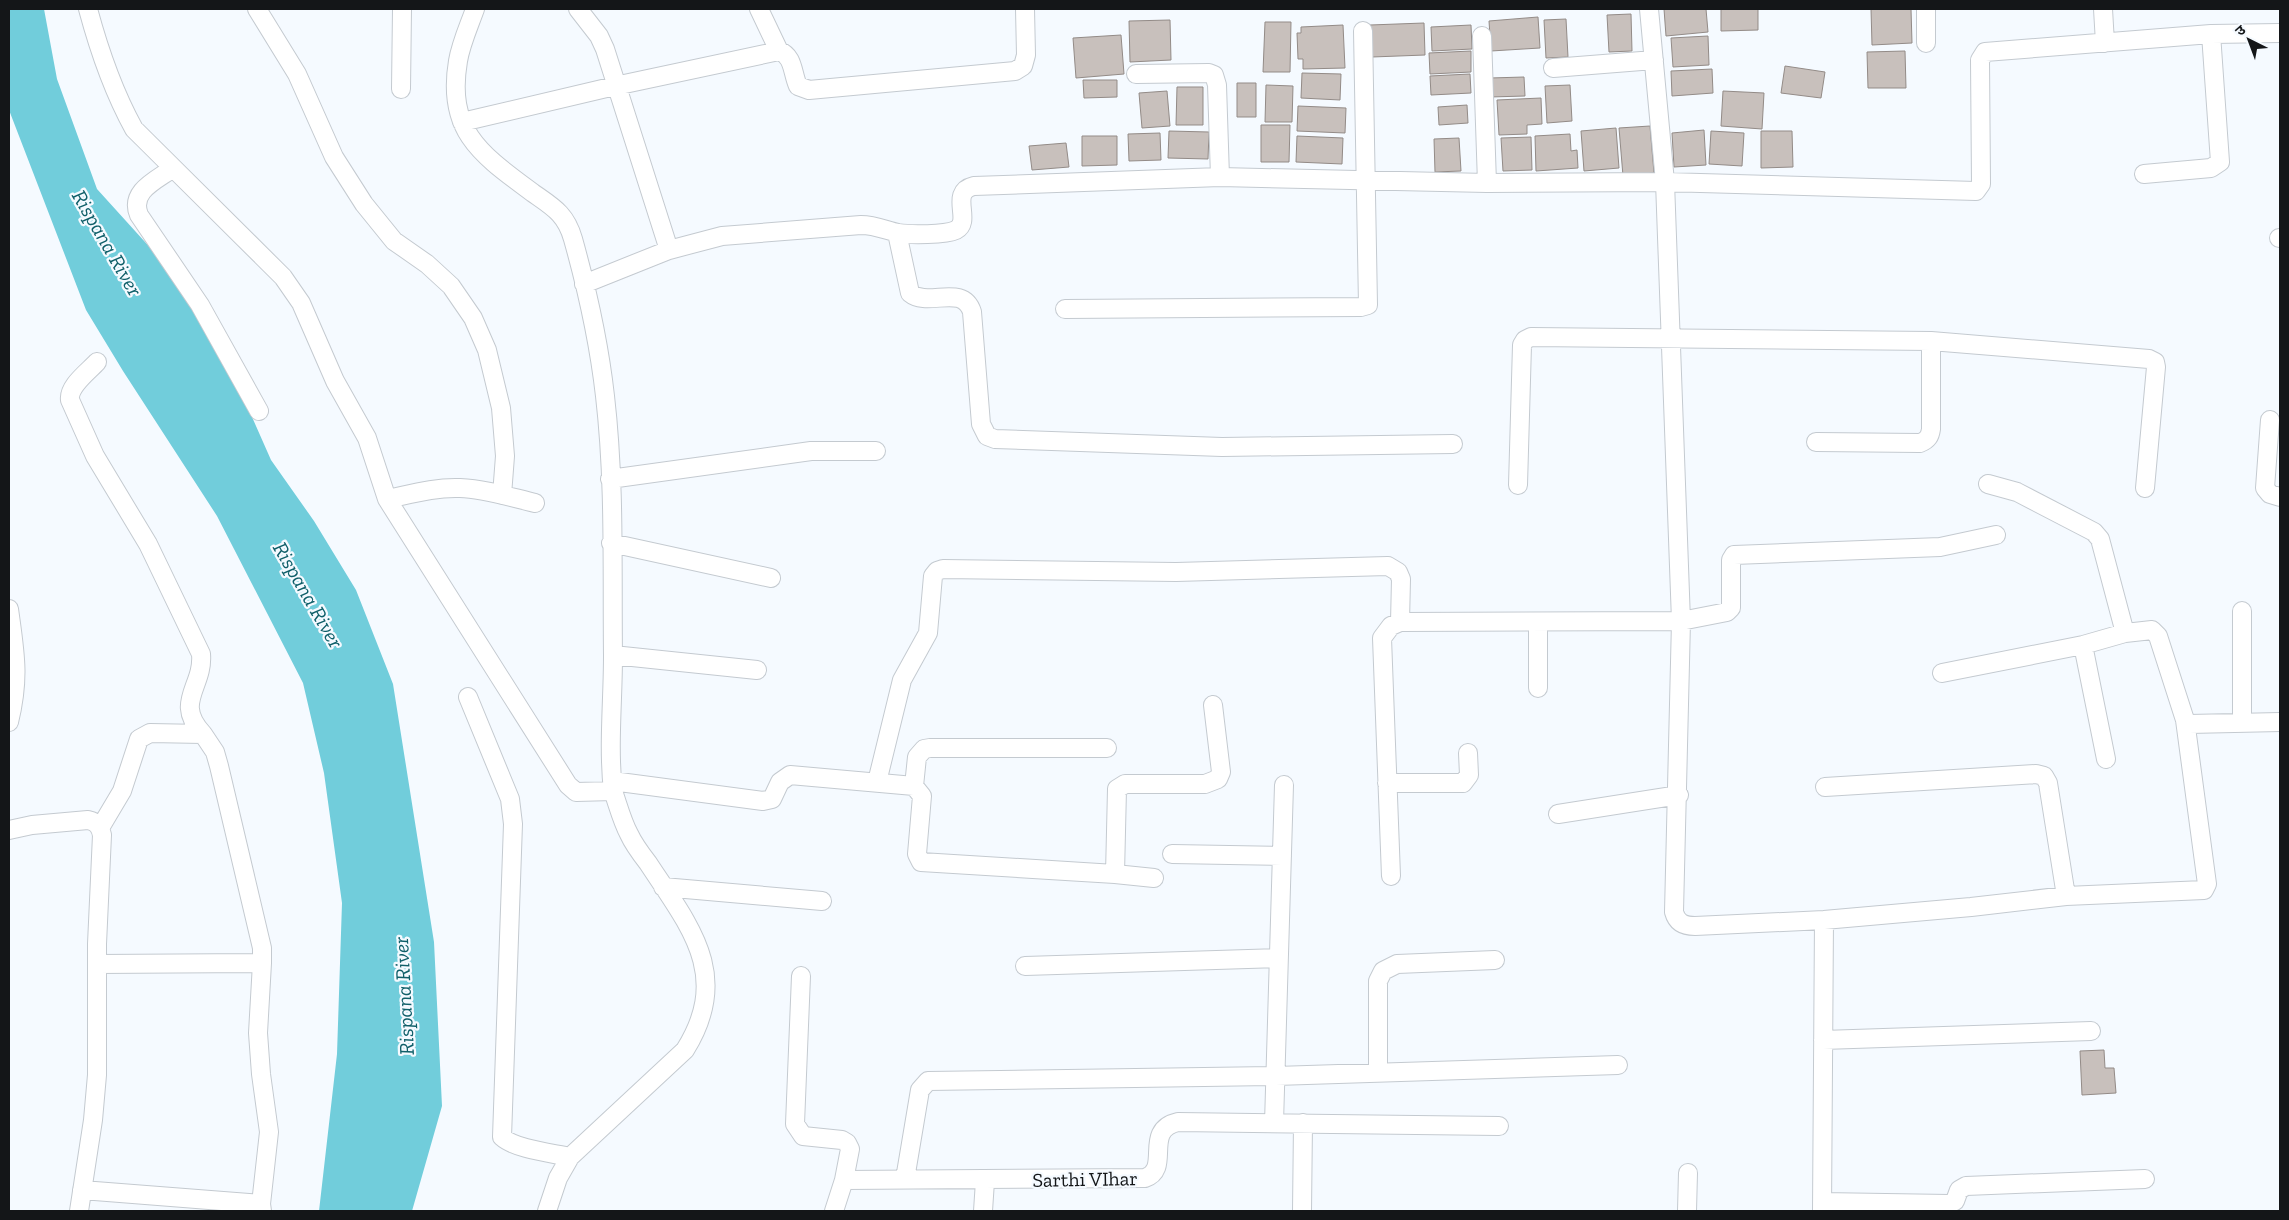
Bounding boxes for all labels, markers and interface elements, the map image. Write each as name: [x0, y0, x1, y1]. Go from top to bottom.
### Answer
north arrow: [2224, 15, 2274, 65]
text: उ: [2232, 21, 2250, 40]
water label: Rispana River: [67, 185, 148, 301]
water label: Rispana River: [268, 537, 349, 653]
water label: Rispana River: [388, 935, 419, 1056]
street label: Sarthi VIhar: [1032, 1166, 1138, 1192]

